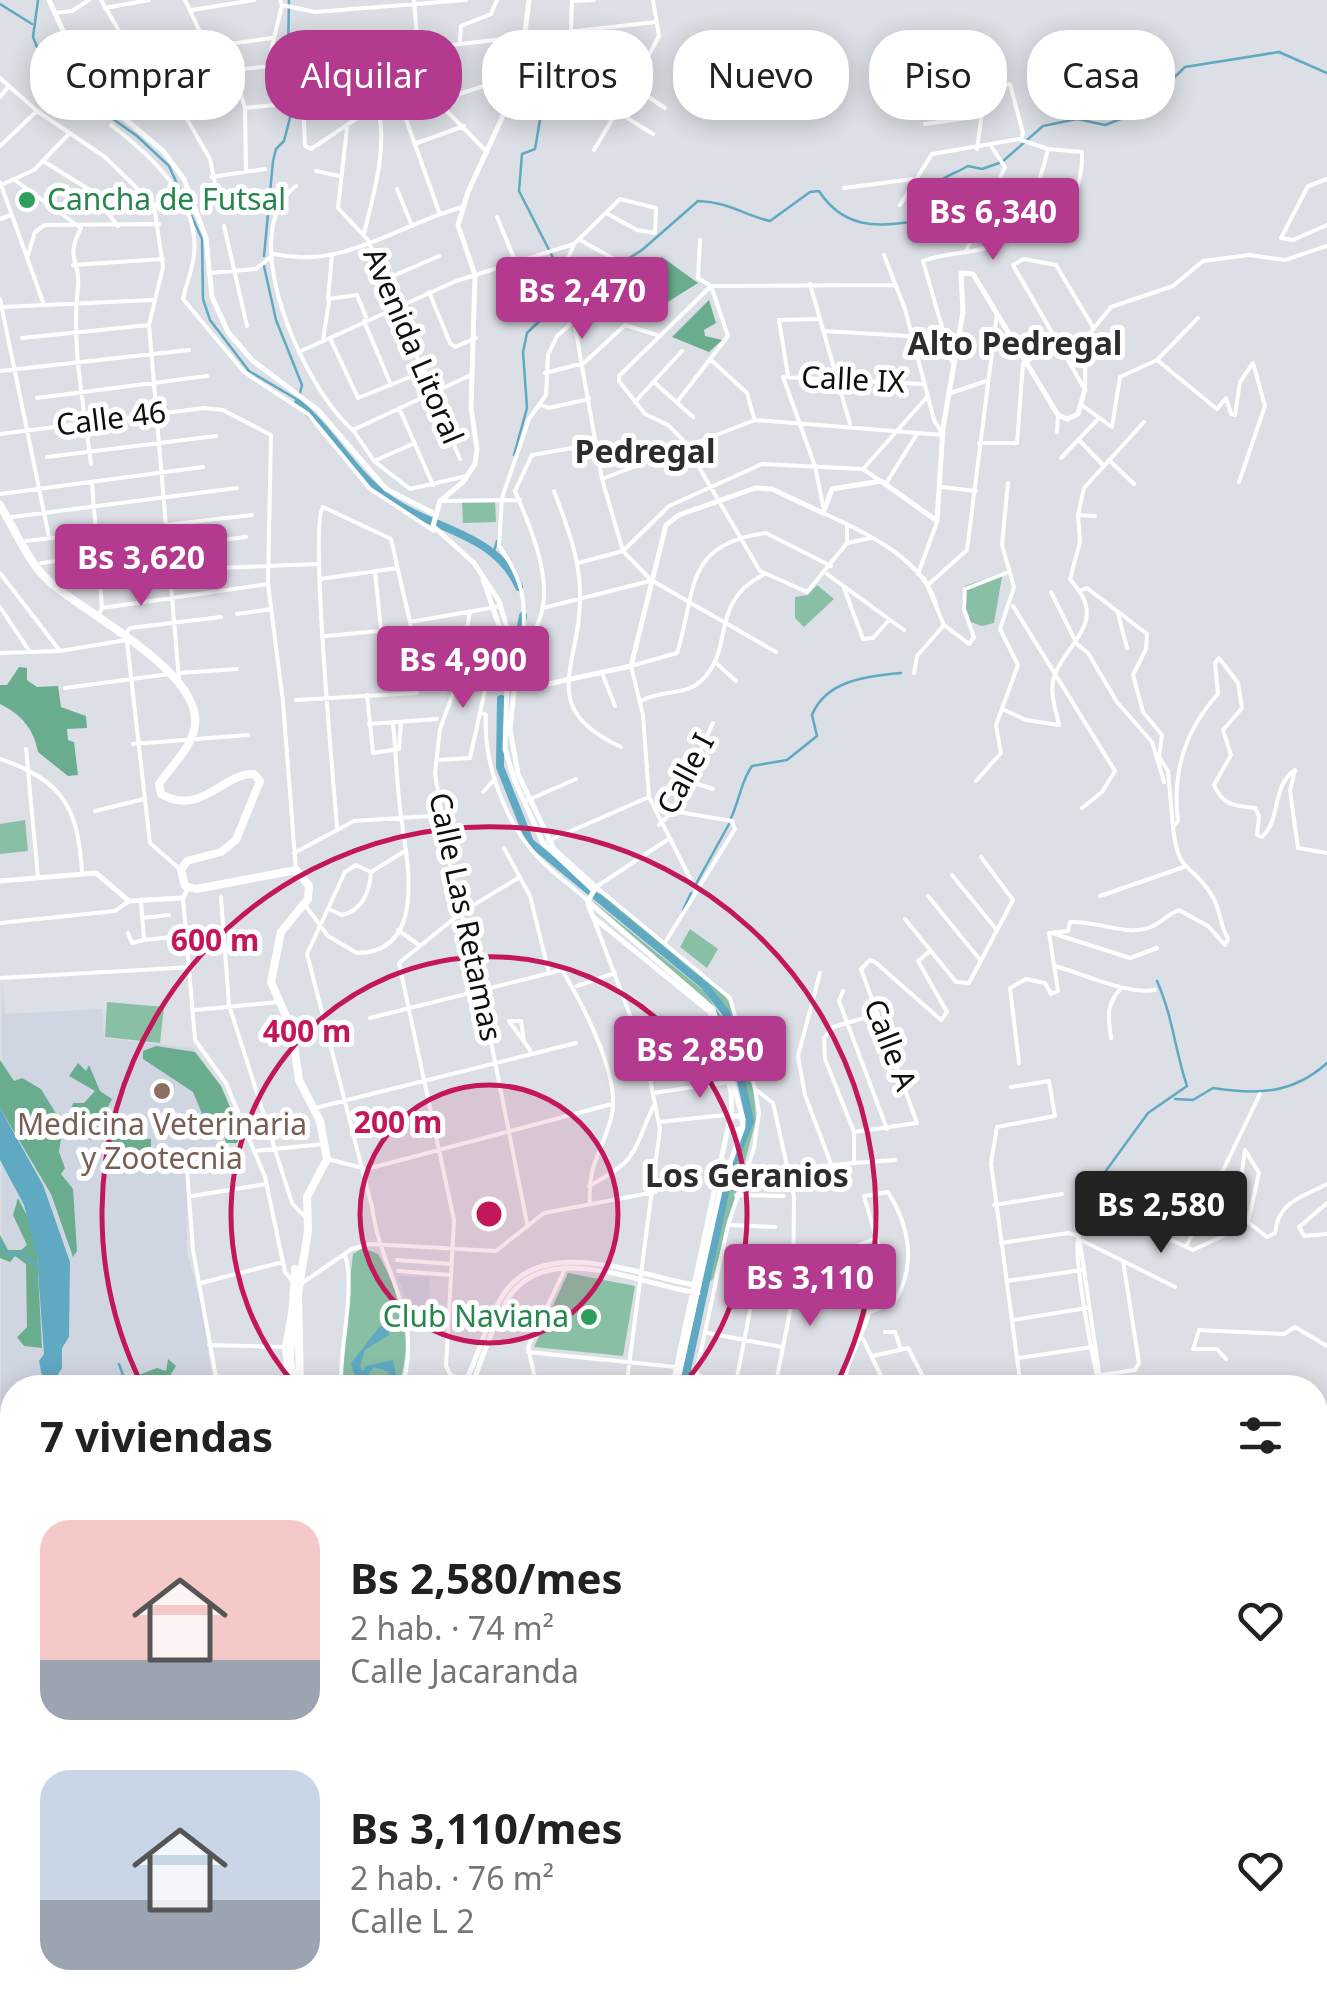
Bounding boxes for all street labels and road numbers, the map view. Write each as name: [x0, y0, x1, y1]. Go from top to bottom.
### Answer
street label: Avenida Litoral: [355, 241, 474, 450]
street label: Calle IX: [800, 355, 906, 402]
street label: Calle 46: [54, 390, 168, 445]
street label: Calle I: [646, 726, 723, 821]
street label: Calle Las Retamas: [420, 789, 513, 1045]
street label: Calle A: [855, 993, 928, 1097]

